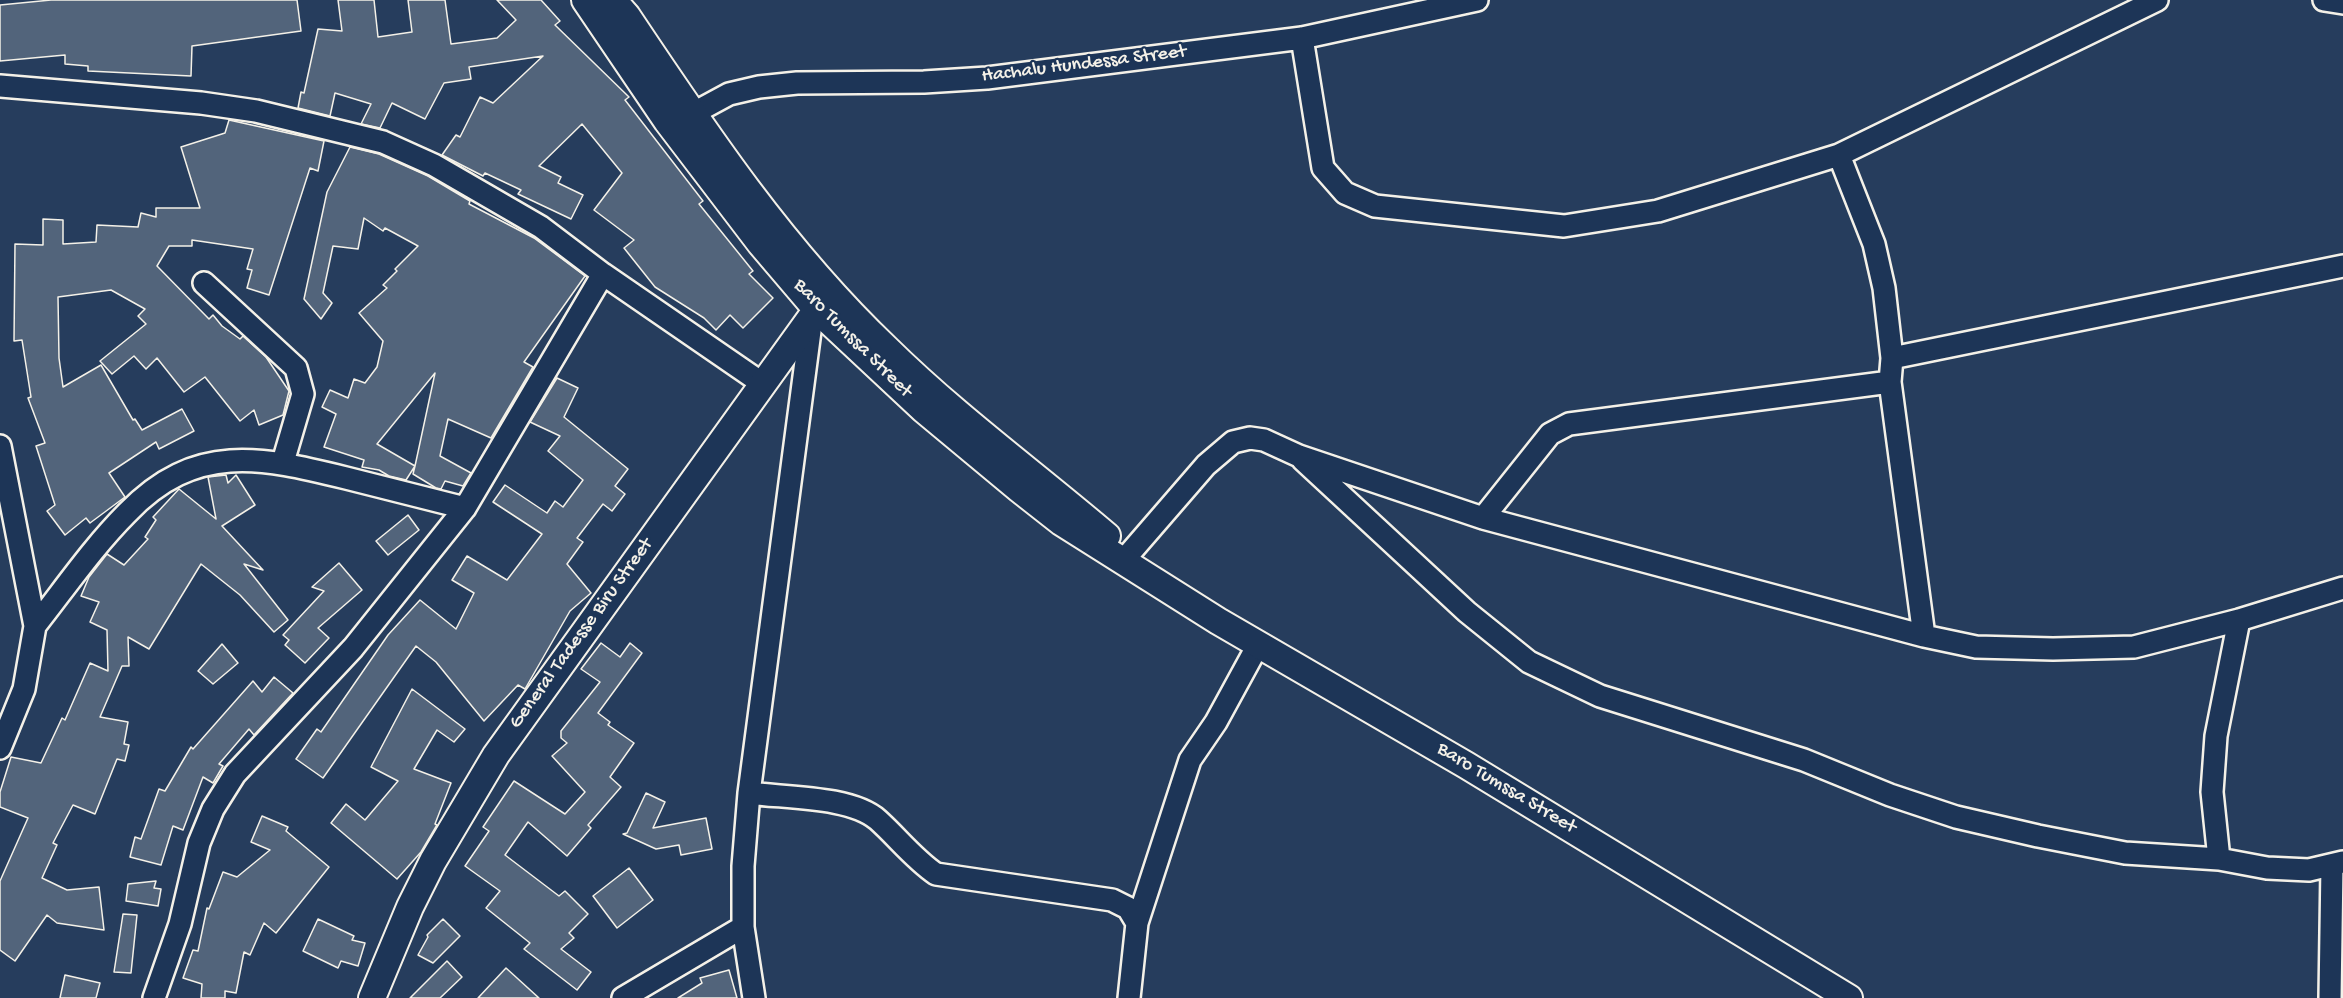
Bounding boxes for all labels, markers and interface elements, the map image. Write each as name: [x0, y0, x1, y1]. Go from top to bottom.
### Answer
street label: Hachalu Hundessa Street: [980, 41, 1188, 89]
street label: Baro Tumssa Street: [787, 274, 917, 404]
street label: General Tadesse Biru Street: [505, 534, 659, 734]
street label: Baro Tumssa Street: [1432, 738, 1580, 840]

